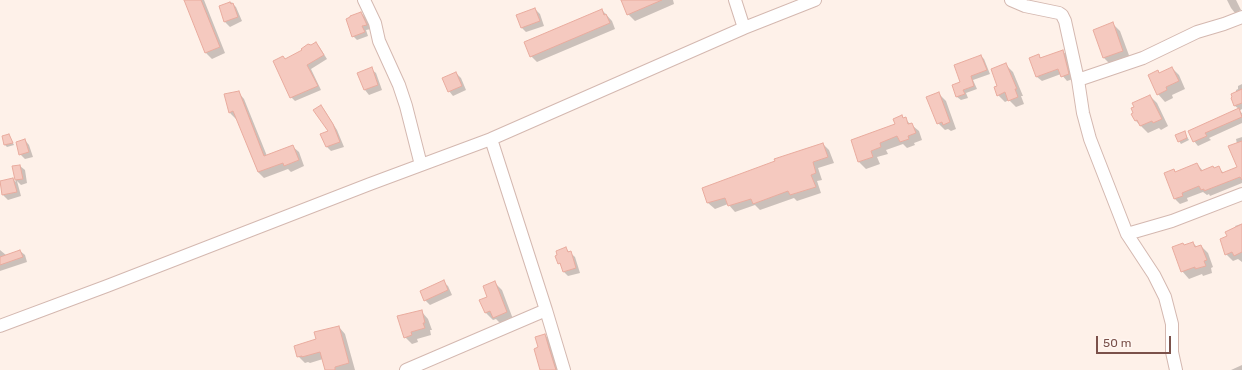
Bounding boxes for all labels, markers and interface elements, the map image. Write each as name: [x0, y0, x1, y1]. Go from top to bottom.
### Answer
scale bar: [1098, 328, 1173, 354]
text: 50 m: [1103, 336, 1131, 350]

